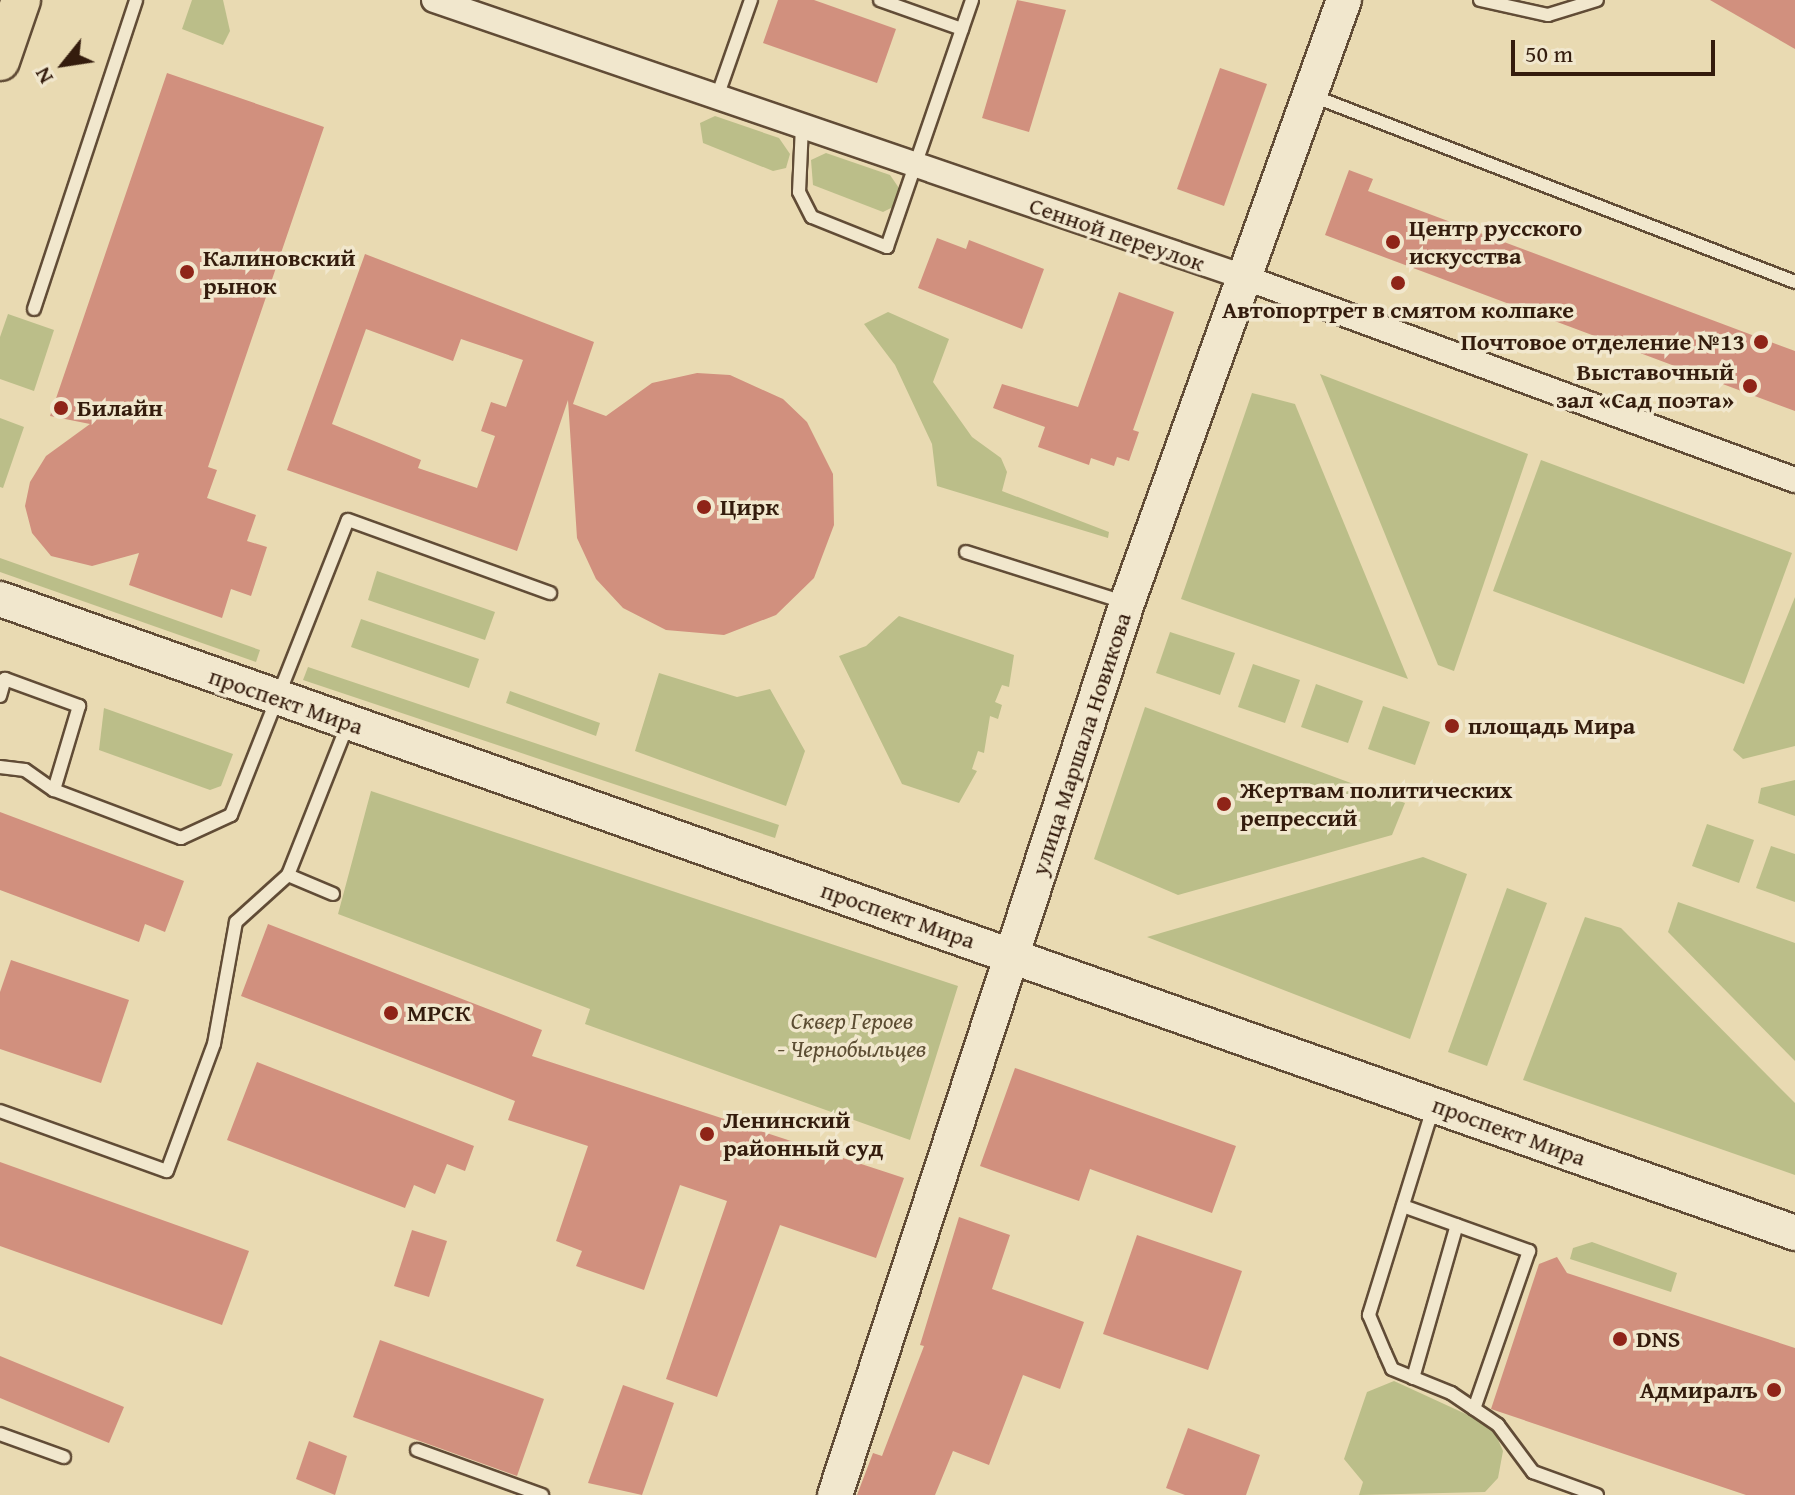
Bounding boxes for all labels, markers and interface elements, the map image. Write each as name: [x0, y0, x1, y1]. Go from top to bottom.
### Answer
north arrow: [24, 24, 104, 104]
scale bar: [1515, 24, 1719, 74]
text: 50 m: [1525, 36, 1573, 71]
text: N: [26, 62, 61, 90]
street label: Сенной переулок: [1026, 191, 1208, 277]
place label: Центр русского искусства: [1409, 214, 1582, 270]
marker: Центр русского искусства: [1384, 233, 1402, 251]
place label: Калиновский рынок: [203, 244, 356, 300]
marker: Калиновский рынок: [178, 263, 196, 281]
marker: Автопортрет в смятом колпаке: [1389, 274, 1407, 292]
place label: Автопортрет в смятом колпаке: [1222, 296, 1574, 324]
place label: Почтовое отделение №13: [1461, 328, 1745, 356]
marker: Почтовое отделение №13: [1752, 333, 1770, 351]
place label: Выставочный зал «Сад поэта»: [1556, 358, 1734, 414]
marker: Выставочный зал «Сад поэта»: [1741, 377, 1759, 395]
place label: Билайн: [77, 394, 163, 422]
marker: Билайн: [52, 399, 70, 417]
place label: Цирк: [720, 493, 779, 521]
marker: Цирк: [695, 498, 713, 516]
street label: улица Маршала Новикова: [1025, 609, 1137, 879]
street label: проспект Мира: [205, 661, 367, 741]
place label: площадь Мира: [1468, 712, 1635, 740]
marker: площадь Мира: [1443, 717, 1461, 735]
place label: Жертвам политических репрессий: [1240, 776, 1512, 832]
marker: Жертвам политических репрессий: [1215, 795, 1233, 813]
street label: проспект Мира: [817, 875, 979, 955]
place label: МРСК: [407, 999, 471, 1027]
marker: МРСК: [382, 1004, 400, 1022]
park label: Сквер Героев - Чернобыльцев: [778, 1007, 926, 1063]
street label: проспект Мира: [1428, 1090, 1590, 1172]
place label: Ленинский районный суд: [723, 1106, 884, 1162]
marker: Ленинский районный суд: [698, 1125, 716, 1143]
place label: DNS: [1636, 1325, 1680, 1353]
marker: DNS: [1611, 1330, 1629, 1348]
place label: Адмиралъ: [1640, 1376, 1758, 1404]
marker: Адмиралъ: [1765, 1381, 1783, 1399]

